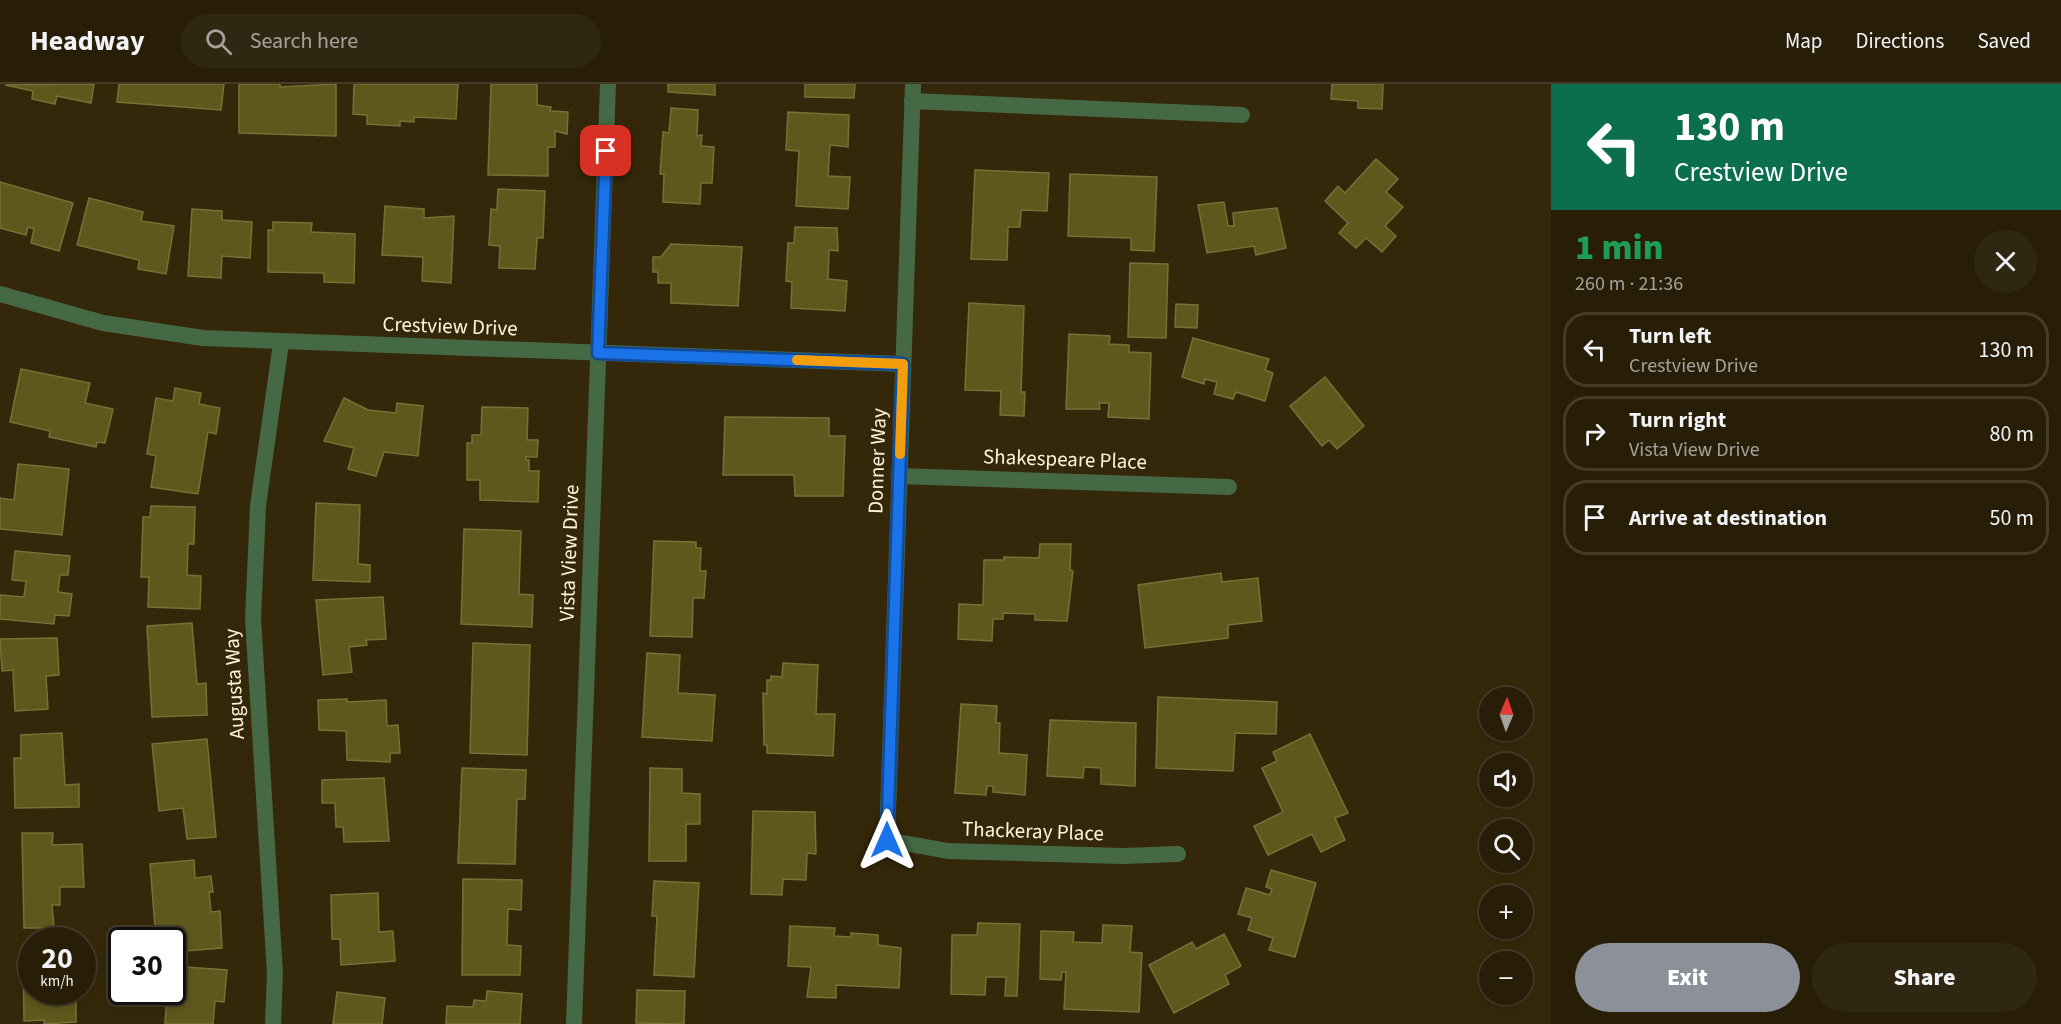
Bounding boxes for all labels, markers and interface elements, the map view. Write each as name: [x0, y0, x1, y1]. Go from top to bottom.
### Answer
search box: [181, 14, 601, 68]
text: Headway: [30, 21, 145, 61]
icon: search: [202, 25, 235, 58]
text: Search here: [250, 25, 358, 57]
text: Map: [1785, 26, 1823, 56]
text: Directions: [1856, 26, 1944, 56]
text: Saved: [1977, 26, 2031, 56]
text: 130 m: [1674, 97, 1785, 157]
icon: left: [1575, 108, 1653, 186]
pin: [580, 125, 631, 176]
icon: arrive: [589, 134, 622, 167]
text: Crestview Drive: [1674, 153, 1848, 192]
text: 1 min: [1575, 222, 1663, 273]
button: close: [1974, 230, 2037, 293]
text: 260 m · 21:36: [1575, 270, 1683, 298]
street label: Crestview Drive: [382, 309, 518, 343]
text: Turn left: [1629, 320, 1711, 352]
icon: left: [1578, 333, 1611, 366]
text: 130 m: [1979, 334, 2034, 366]
text: Crestview Drive: [1629, 352, 1758, 380]
text: Turn right: [1629, 404, 1726, 436]
street label: Donner Way: [860, 407, 894, 514]
icon: right: [1578, 417, 1611, 450]
text: 80 m: [1989, 418, 2034, 450]
text: Vista View Drive: [1629, 436, 1760, 464]
street label: Shakespeare Place: [983, 441, 1147, 477]
street label: Vista View Drive: [552, 484, 586, 622]
icon: arrive: [1578, 501, 1611, 534]
text: Arrive at destination: [1629, 502, 1827, 534]
text: 50 m: [1989, 502, 2034, 534]
street label: Augusta Way: [216, 628, 252, 740]
north arrow: [1479, 687, 1533, 741]
map controls: [1479, 687, 1533, 1005]
button: sound: [1479, 753, 1533, 807]
position arrow: [855, 808, 919, 872]
street label: Thackeray Place: [962, 814, 1104, 848]
button: search: [1479, 819, 1533, 873]
button: +: [1479, 885, 1533, 939]
speed limit sign: 30: [108, 927, 186, 1005]
text: 20: [41, 937, 73, 980]
button: Exit: [1575, 943, 1800, 1012]
button: Share: [1812, 943, 2037, 1012]
button: −: [1479, 951, 1533, 1005]
text: km/h: [40, 971, 74, 992]

